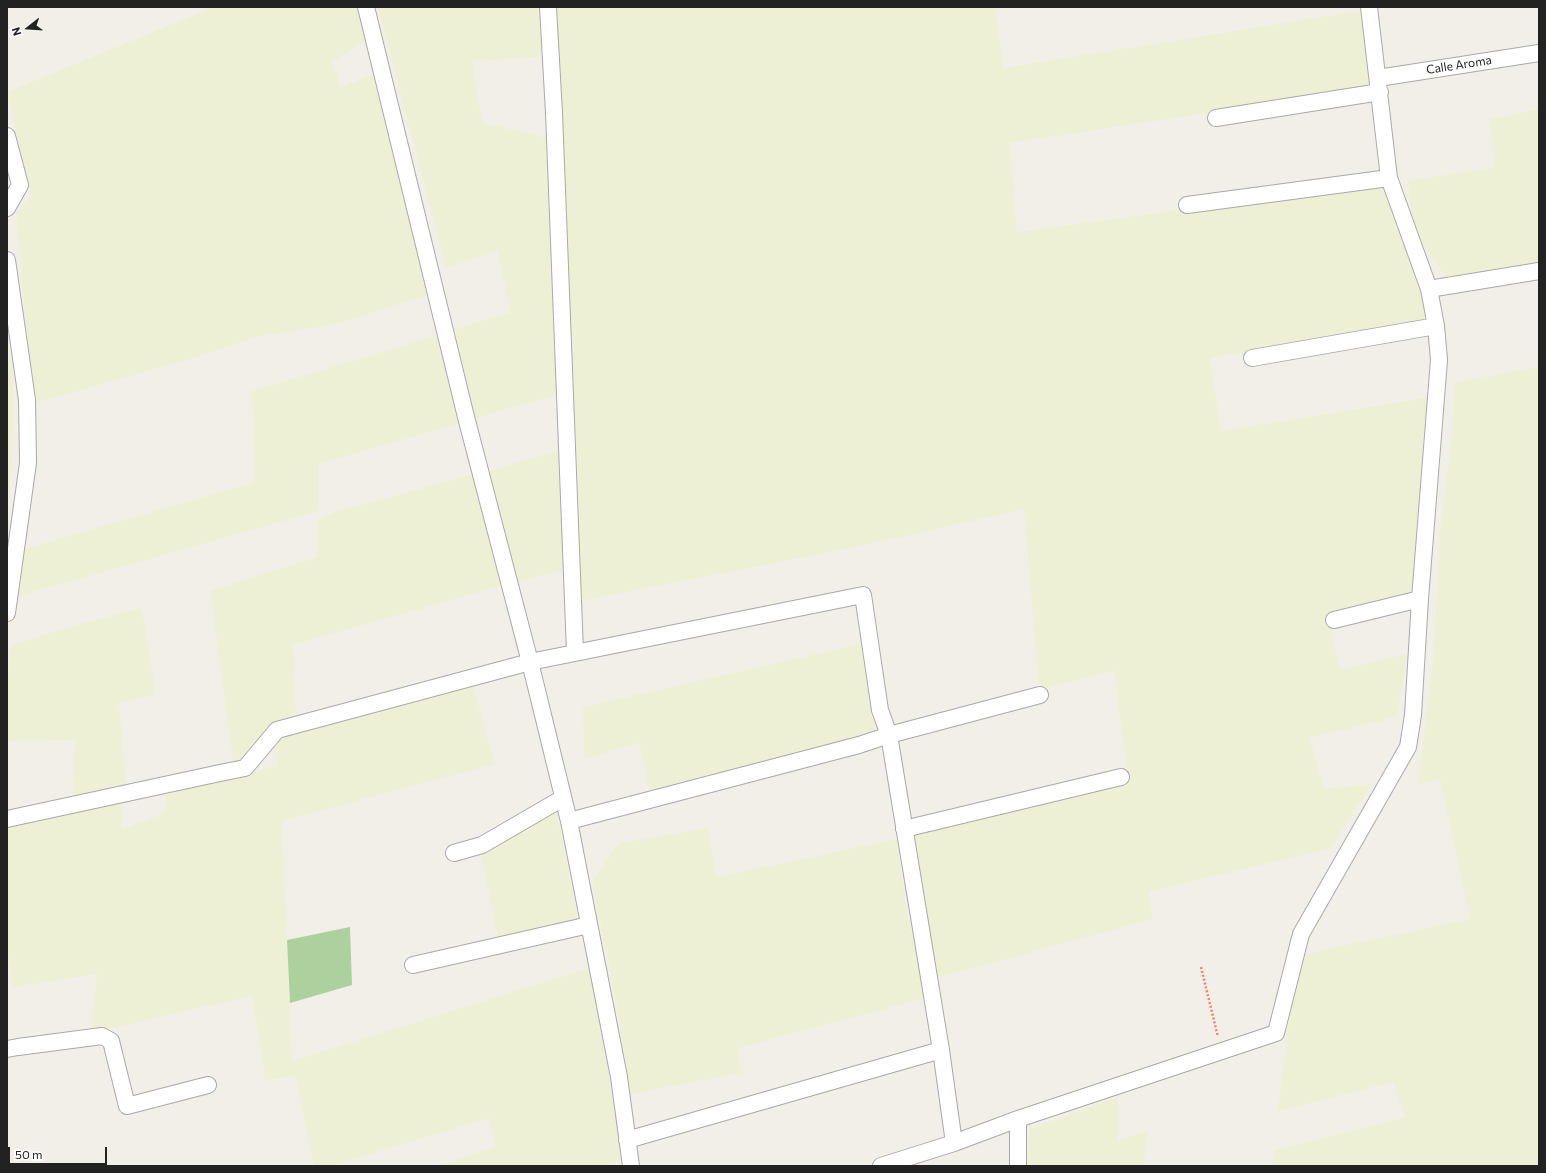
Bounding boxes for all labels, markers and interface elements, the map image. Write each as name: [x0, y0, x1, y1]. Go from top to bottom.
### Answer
north arrow: [8, 8, 48, 48]
text: N: [9, 26, 23, 38]
street label: Calle Aroma: [1425, 53, 1493, 77]
scale bar: [10, 1139, 109, 1165]
text: 50 m: [15, 1147, 43, 1161]

